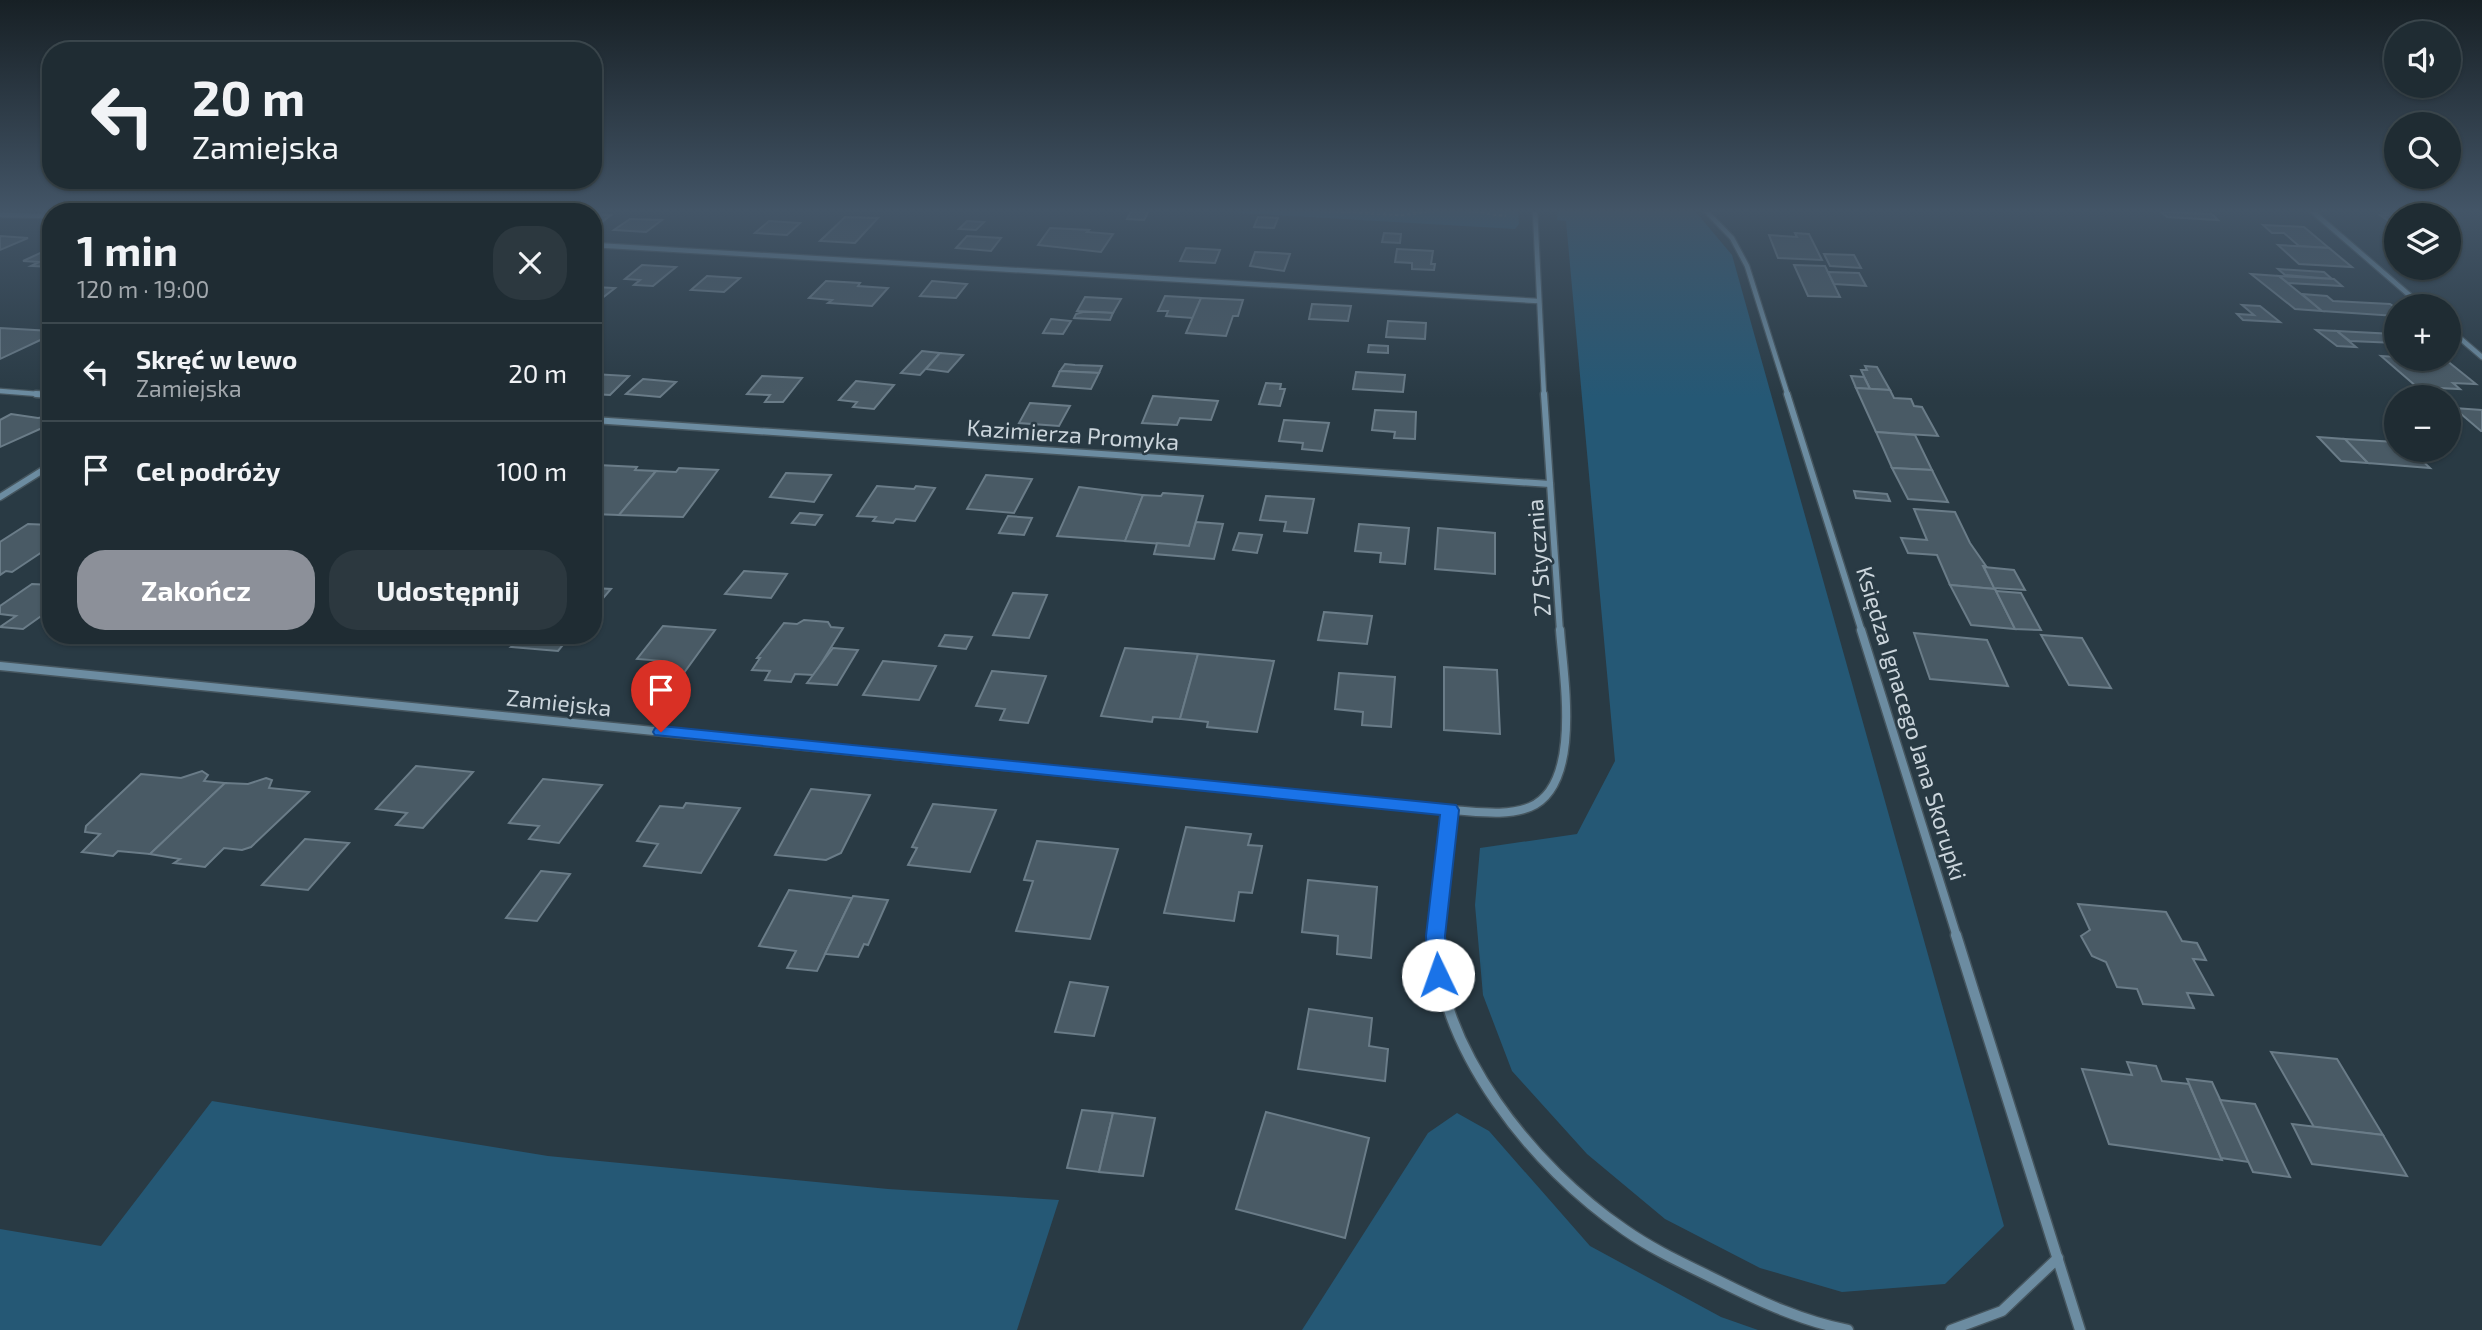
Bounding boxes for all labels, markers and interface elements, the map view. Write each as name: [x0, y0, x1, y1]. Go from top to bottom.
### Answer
map controls: [2384, 21, 2461, 462]
button: sound: [2384, 21, 2461, 98]
text: 20 m: [192, 67, 305, 126]
icon: left: [77, 70, 168, 161]
button: search: [2384, 112, 2461, 189]
text: Zamiejska: [192, 127, 339, 165]
button: layers: [2384, 203, 2461, 280]
text: 1 min: [77, 224, 178, 274]
button: close: [493, 226, 567, 300]
text: 120 m · 19:00: [77, 275, 209, 303]
button: +: [2384, 294, 2461, 371]
text: Skręć w lewo: [136, 343, 297, 374]
icon: left: [77, 353, 115, 391]
text: 20 m: [508, 357, 567, 388]
text: Zamiejska: [136, 374, 242, 402]
button: −: [2384, 385, 2461, 462]
street label: Kazimierza Promyka: [966, 413, 1180, 455]
icon: arrive: [77, 451, 115, 489]
text: Cel podróży: [136, 455, 281, 486]
text: 100 m: [497, 455, 567, 486]
street label: 27 Stycznia: [1520, 498, 1556, 618]
button: Zakończ: [77, 550, 315, 630]
button: Udostępnij: [329, 550, 567, 630]
street label: Księdza Ignacego Jana Skorupki: [1851, 563, 1973, 883]
pin: [631, 660, 691, 732]
icon: arrive: [642, 671, 680, 709]
street label: Zamiejska: [505, 683, 613, 721]
position arrow: [1401, 938, 1475, 1012]

